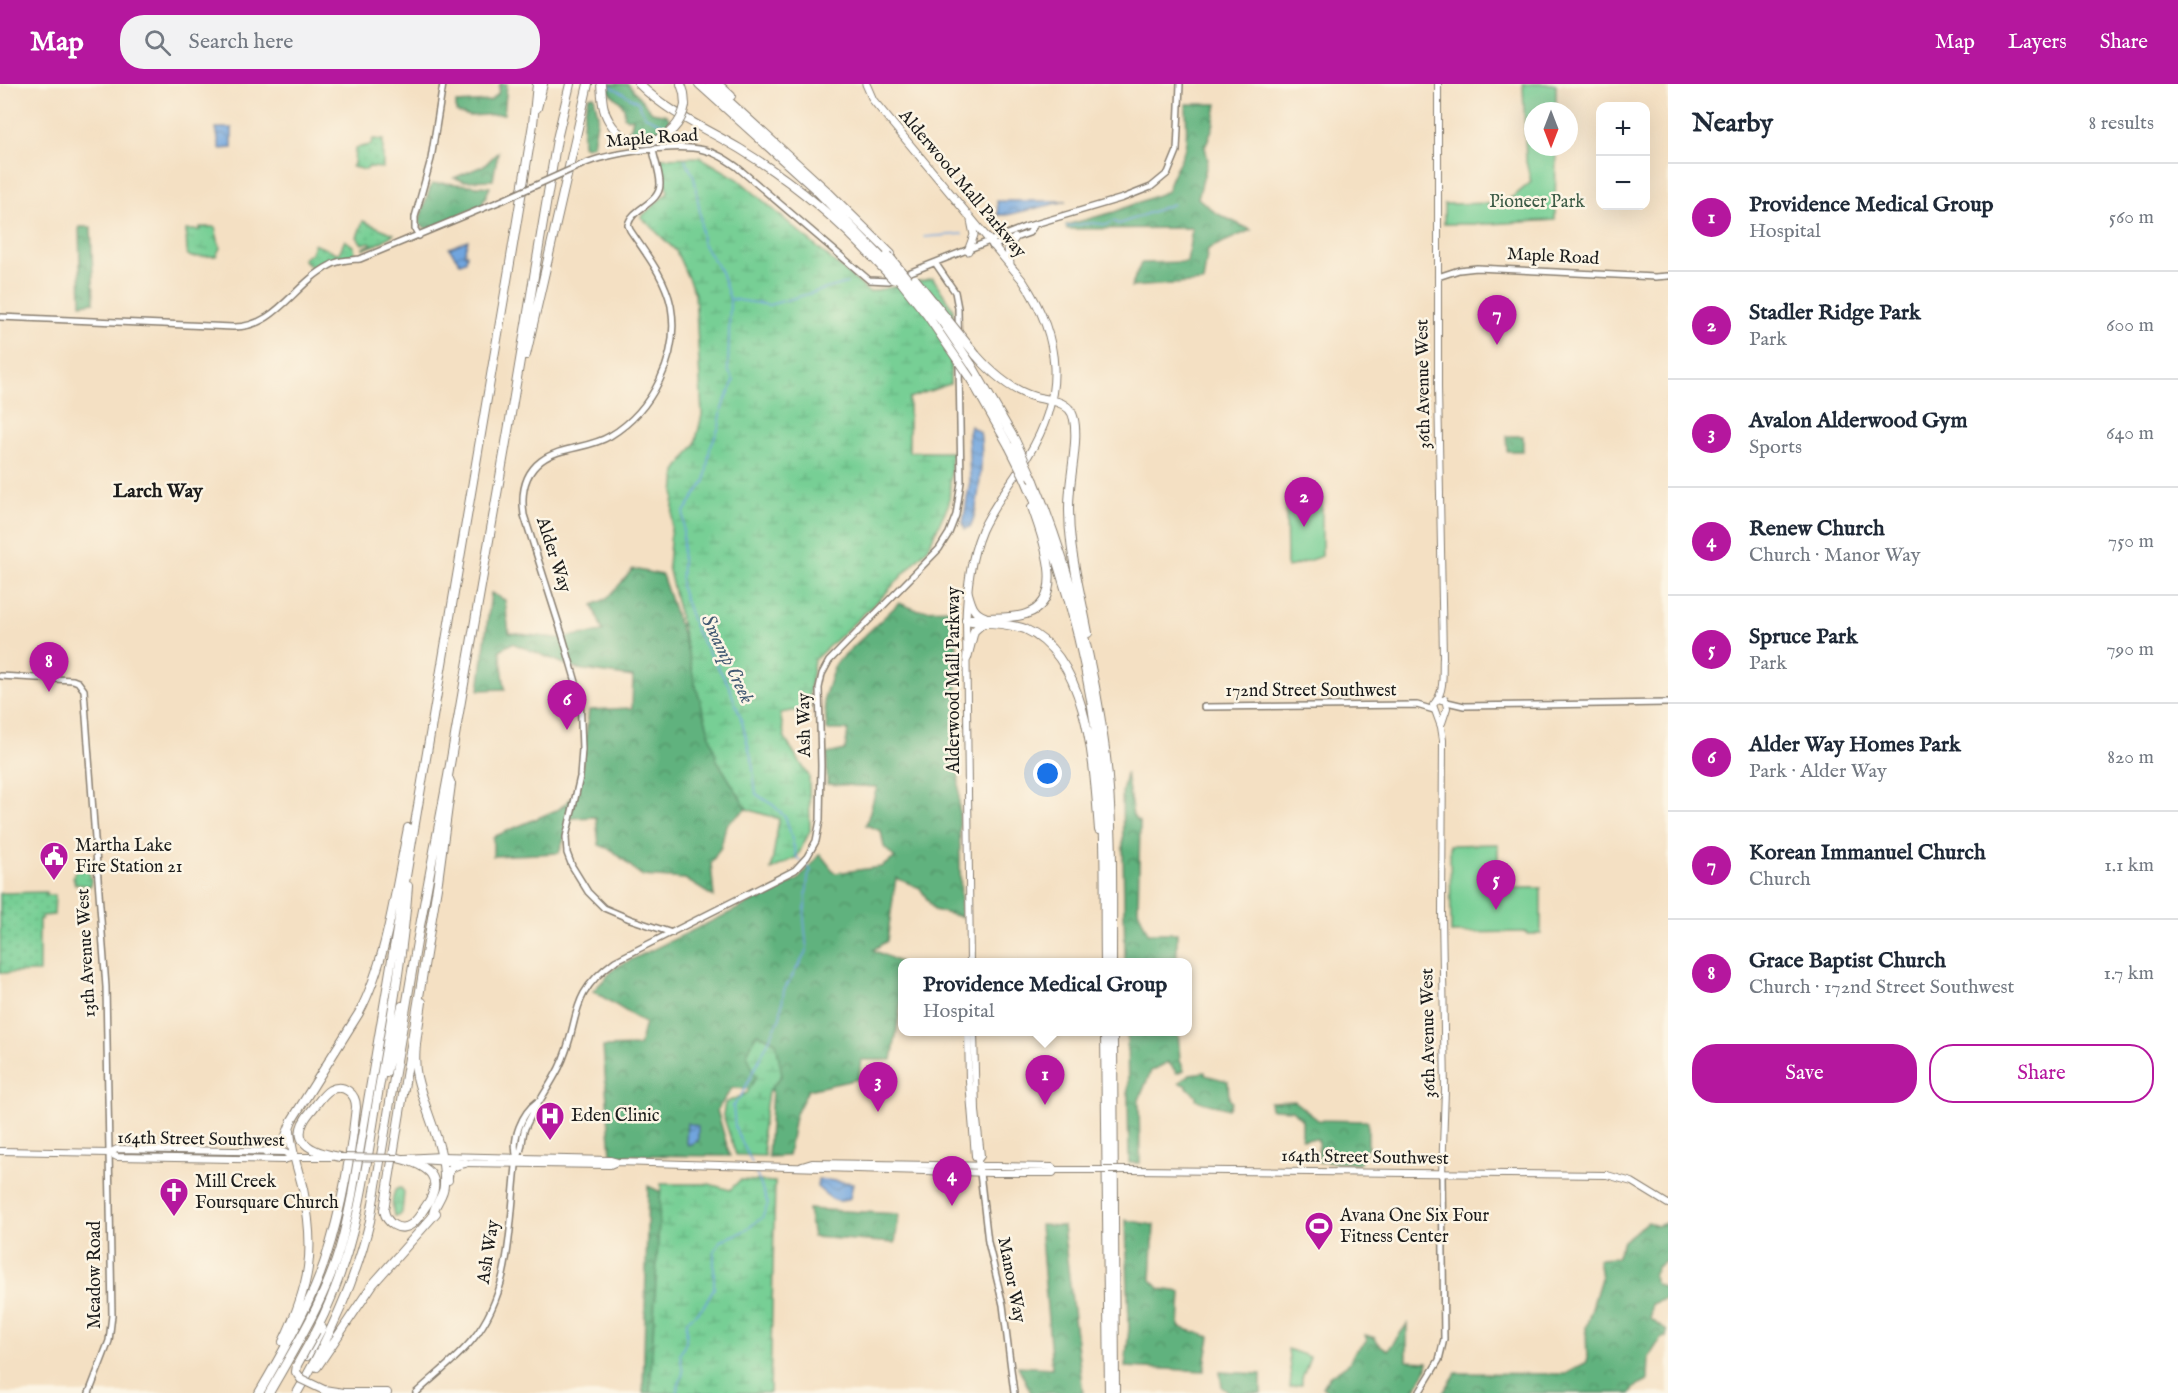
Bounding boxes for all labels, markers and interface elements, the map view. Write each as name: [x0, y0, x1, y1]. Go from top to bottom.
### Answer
search box: [120, 15, 540, 69]
text: Map: [30, 25, 84, 60]
icon: search: [141, 26, 174, 59]
text: Search here: [189, 28, 293, 56]
text: Map: [1935, 29, 1975, 56]
text: Layers: [2008, 29, 2067, 56]
text: Share: [2100, 29, 2148, 56]
north arrow: [1524, 102, 1578, 156]
map controls: [1596, 102, 1650, 210]
button: +: [1596, 102, 1650, 156]
street label: Alderwood Mall Parkway: [892, 104, 1031, 263]
text: Nearby: [1692, 107, 1773, 140]
text: 8 results: [2088, 111, 2154, 136]
street label: Maple Road: [605, 124, 699, 154]
button: −: [1596, 156, 1650, 210]
park label: Pioneer Park: [1489, 191, 1585, 214]
text: Providence Medical Group: [1749, 191, 1993, 219]
text: 1: [1708, 205, 1715, 230]
text: 560 m: [2109, 205, 2154, 230]
text: Hospital: [1749, 219, 1821, 244]
street label: Maple Road: [1506, 243, 1600, 271]
pin: 7: [1478, 296, 1516, 345]
text: Stadler Ridge Park: [1749, 299, 1921, 327]
text: 2: [1707, 313, 1716, 338]
text: 600 m: [2106, 313, 2154, 338]
street label: 36th Avenue West: [1411, 319, 1437, 449]
text: Park: [1749, 327, 1787, 352]
text: Avalon Alderwood Gym: [1749, 407, 1967, 435]
text: 3: [1708, 421, 1715, 446]
text: 640 m: [2106, 421, 2154, 446]
text: Sports: [1749, 435, 1802, 460]
pin: 2: [1284, 478, 1324, 527]
district label: Larch Way: [113, 479, 204, 504]
street label: Alder Way: [530, 513, 576, 596]
text: Renew Church: [1749, 515, 1885, 543]
text: 4: [1707, 529, 1716, 554]
text: 750 m: [2108, 529, 2154, 554]
text: Church · Manor Way: [1749, 543, 1921, 568]
street label: Alderwood Mall Parkway: [943, 586, 966, 775]
water label: Swamp Creek: [695, 610, 759, 708]
text: Spruce Park: [1749, 623, 1858, 651]
text: 5: [1708, 637, 1715, 662]
text: 790 m: [2106, 637, 2154, 662]
pin: 8: [29, 642, 68, 692]
text: Park: [1749, 651, 1787, 676]
pin: 6: [548, 680, 586, 730]
street label: 172nd Street Southwest: [1225, 680, 1397, 703]
street label: Ash Way: [793, 692, 817, 758]
text: Alder Way Homes Park: [1749, 731, 1961, 759]
text: 6: [1707, 745, 1716, 770]
text: 820 m: [2107, 745, 2154, 770]
your location: [1033, 759, 1062, 788]
text: Park · Alder Way: [1749, 759, 1887, 784]
place label: Martha Lake Fire Station 21: [75, 835, 182, 879]
text: Korean Immanuel Church: [1749, 839, 1986, 867]
public building icon: Martha Lake Fire Station 21: [38, 840, 70, 882]
text: 7: [1707, 853, 1716, 878]
text: 1.1 km: [2104, 853, 2154, 878]
pin: 5: [1476, 860, 1516, 910]
text: Church: [1749, 867, 1811, 892]
street label: 13th Avenue West: [72, 888, 102, 1018]
text: Grace Baptist Church: [1749, 947, 1946, 975]
popup: [898, 958, 1192, 1036]
text: 8: [1708, 961, 1715, 986]
text: 1.7 km: [2103, 961, 2154, 986]
street label: 36th Avenue West: [1416, 968, 1442, 1098]
text: Providence Medical Group: [923, 971, 1167, 999]
text: Church · 172nd Street Southwest: [1749, 975, 2015, 1000]
text: Hospital: [923, 999, 994, 1024]
button: Save: [1692, 1044, 1917, 1103]
button: Share: [1929, 1044, 2154, 1103]
pin: 1: [1026, 1056, 1064, 1105]
pin: 3: [858, 1062, 898, 1112]
hospital icon: Eden Clinic: [534, 1100, 566, 1142]
place label: Eden Clinic: [571, 1105, 660, 1128]
street label: 164th Street Southwest: [117, 1127, 285, 1153]
street label: 164th Street Southwest: [1281, 1145, 1449, 1171]
pin: 4: [932, 1156, 972, 1206]
place label: Mill Creek Foursquare Church: [195, 1171, 339, 1215]
church icon: Mill Creek Foursquare Church: [158, 1176, 190, 1218]
place label: Avana One Six Four Fitness Center: [1339, 1205, 1489, 1249]
sports icon: Avana One Six Four Fitness Center: [1303, 1210, 1335, 1252]
street label: Ash Way: [472, 1218, 505, 1287]
street label: Meadow Road: [84, 1220, 107, 1329]
street label: Manor Way: [991, 1235, 1031, 1325]

